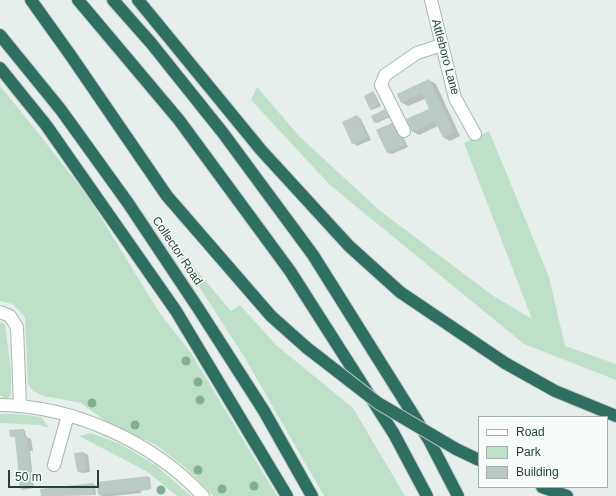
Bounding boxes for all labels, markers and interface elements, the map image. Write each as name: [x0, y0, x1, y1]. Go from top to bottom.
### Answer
street label: Attleboro Lane: [428, 17, 462, 97]
street label: Collector Road: [149, 214, 205, 288]
legend: [478, 416, 608, 488]
text: Road: [516, 425, 545, 439]
text: Park: [516, 445, 541, 459]
scale bar: [10, 462, 101, 488]
text: Building: [516, 465, 559, 479]
text: 50 m: [15, 470, 42, 484]

